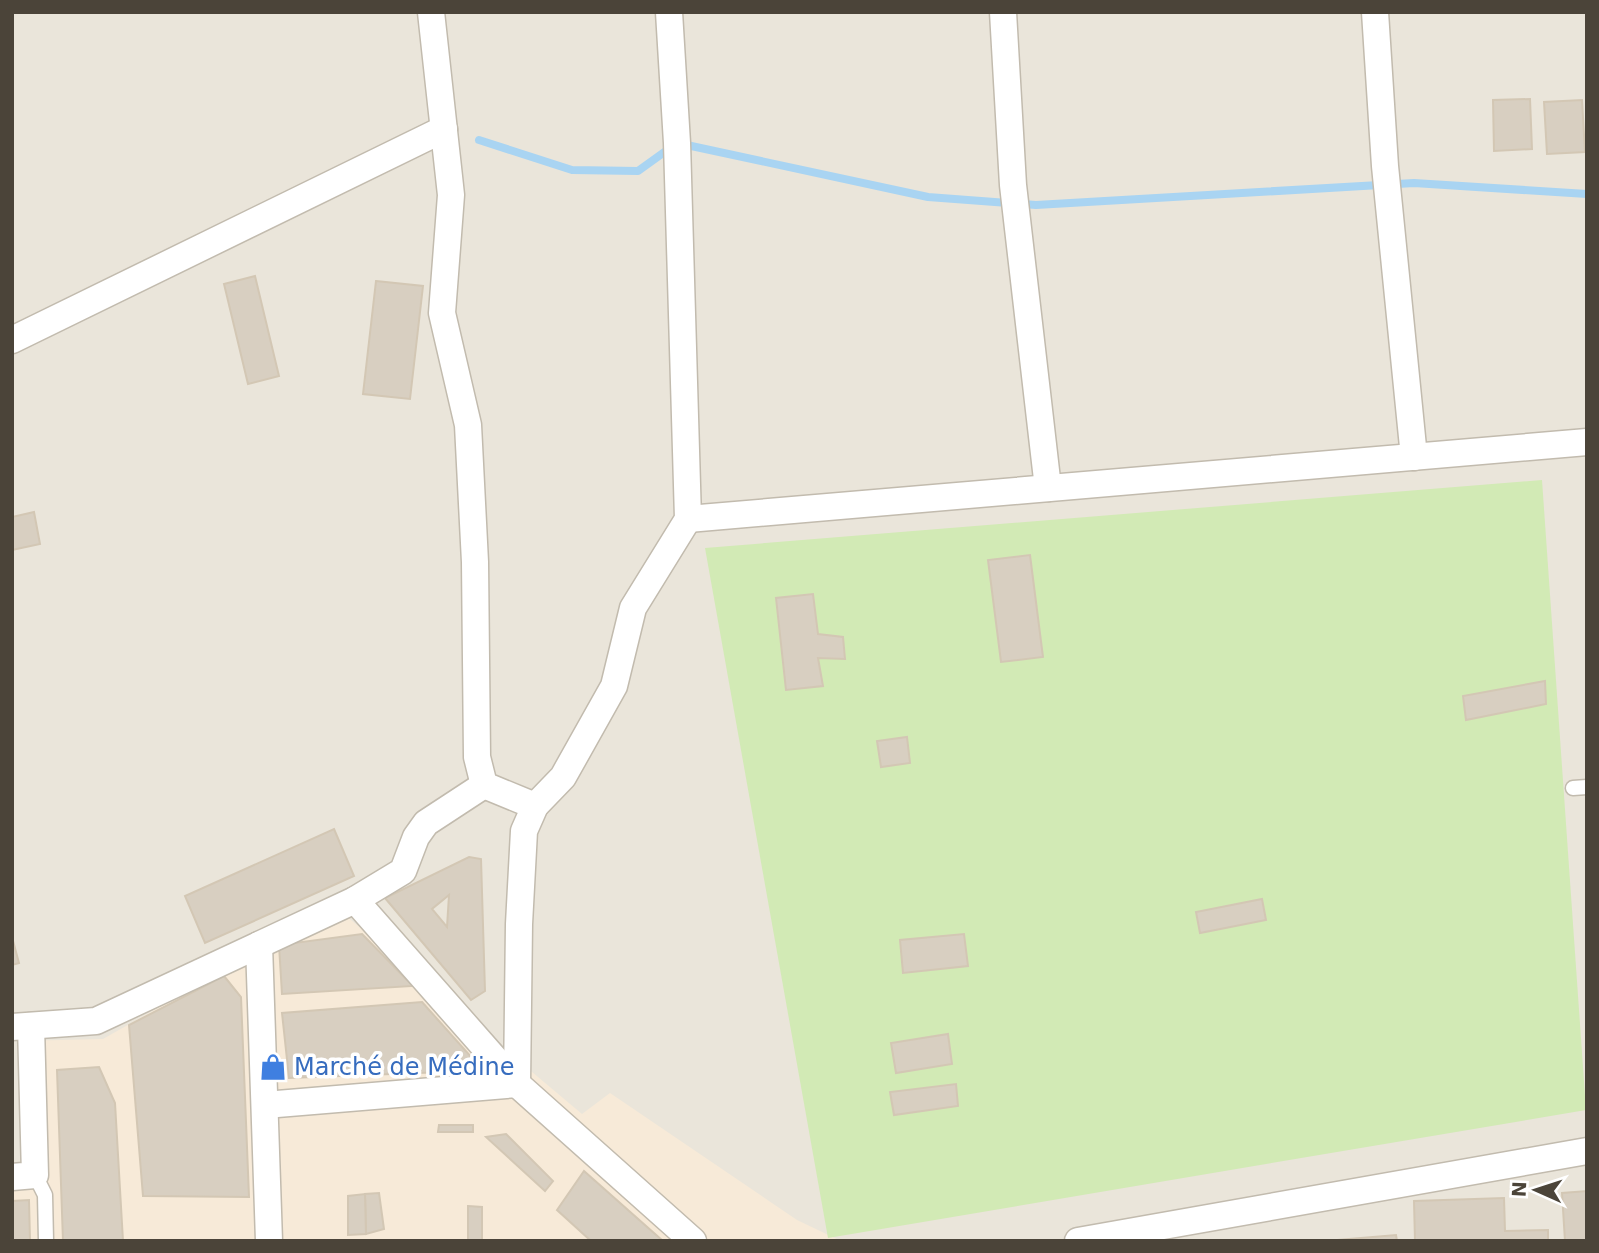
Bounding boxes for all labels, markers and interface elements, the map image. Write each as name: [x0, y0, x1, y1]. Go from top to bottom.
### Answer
shop icon: Marché de Médine: [258, 1052, 288, 1082]
place label: Marché de Médine: [294, 1053, 515, 1081]
north arrow: [1501, 1155, 1571, 1225]
text: N: [1508, 1181, 1530, 1198]

